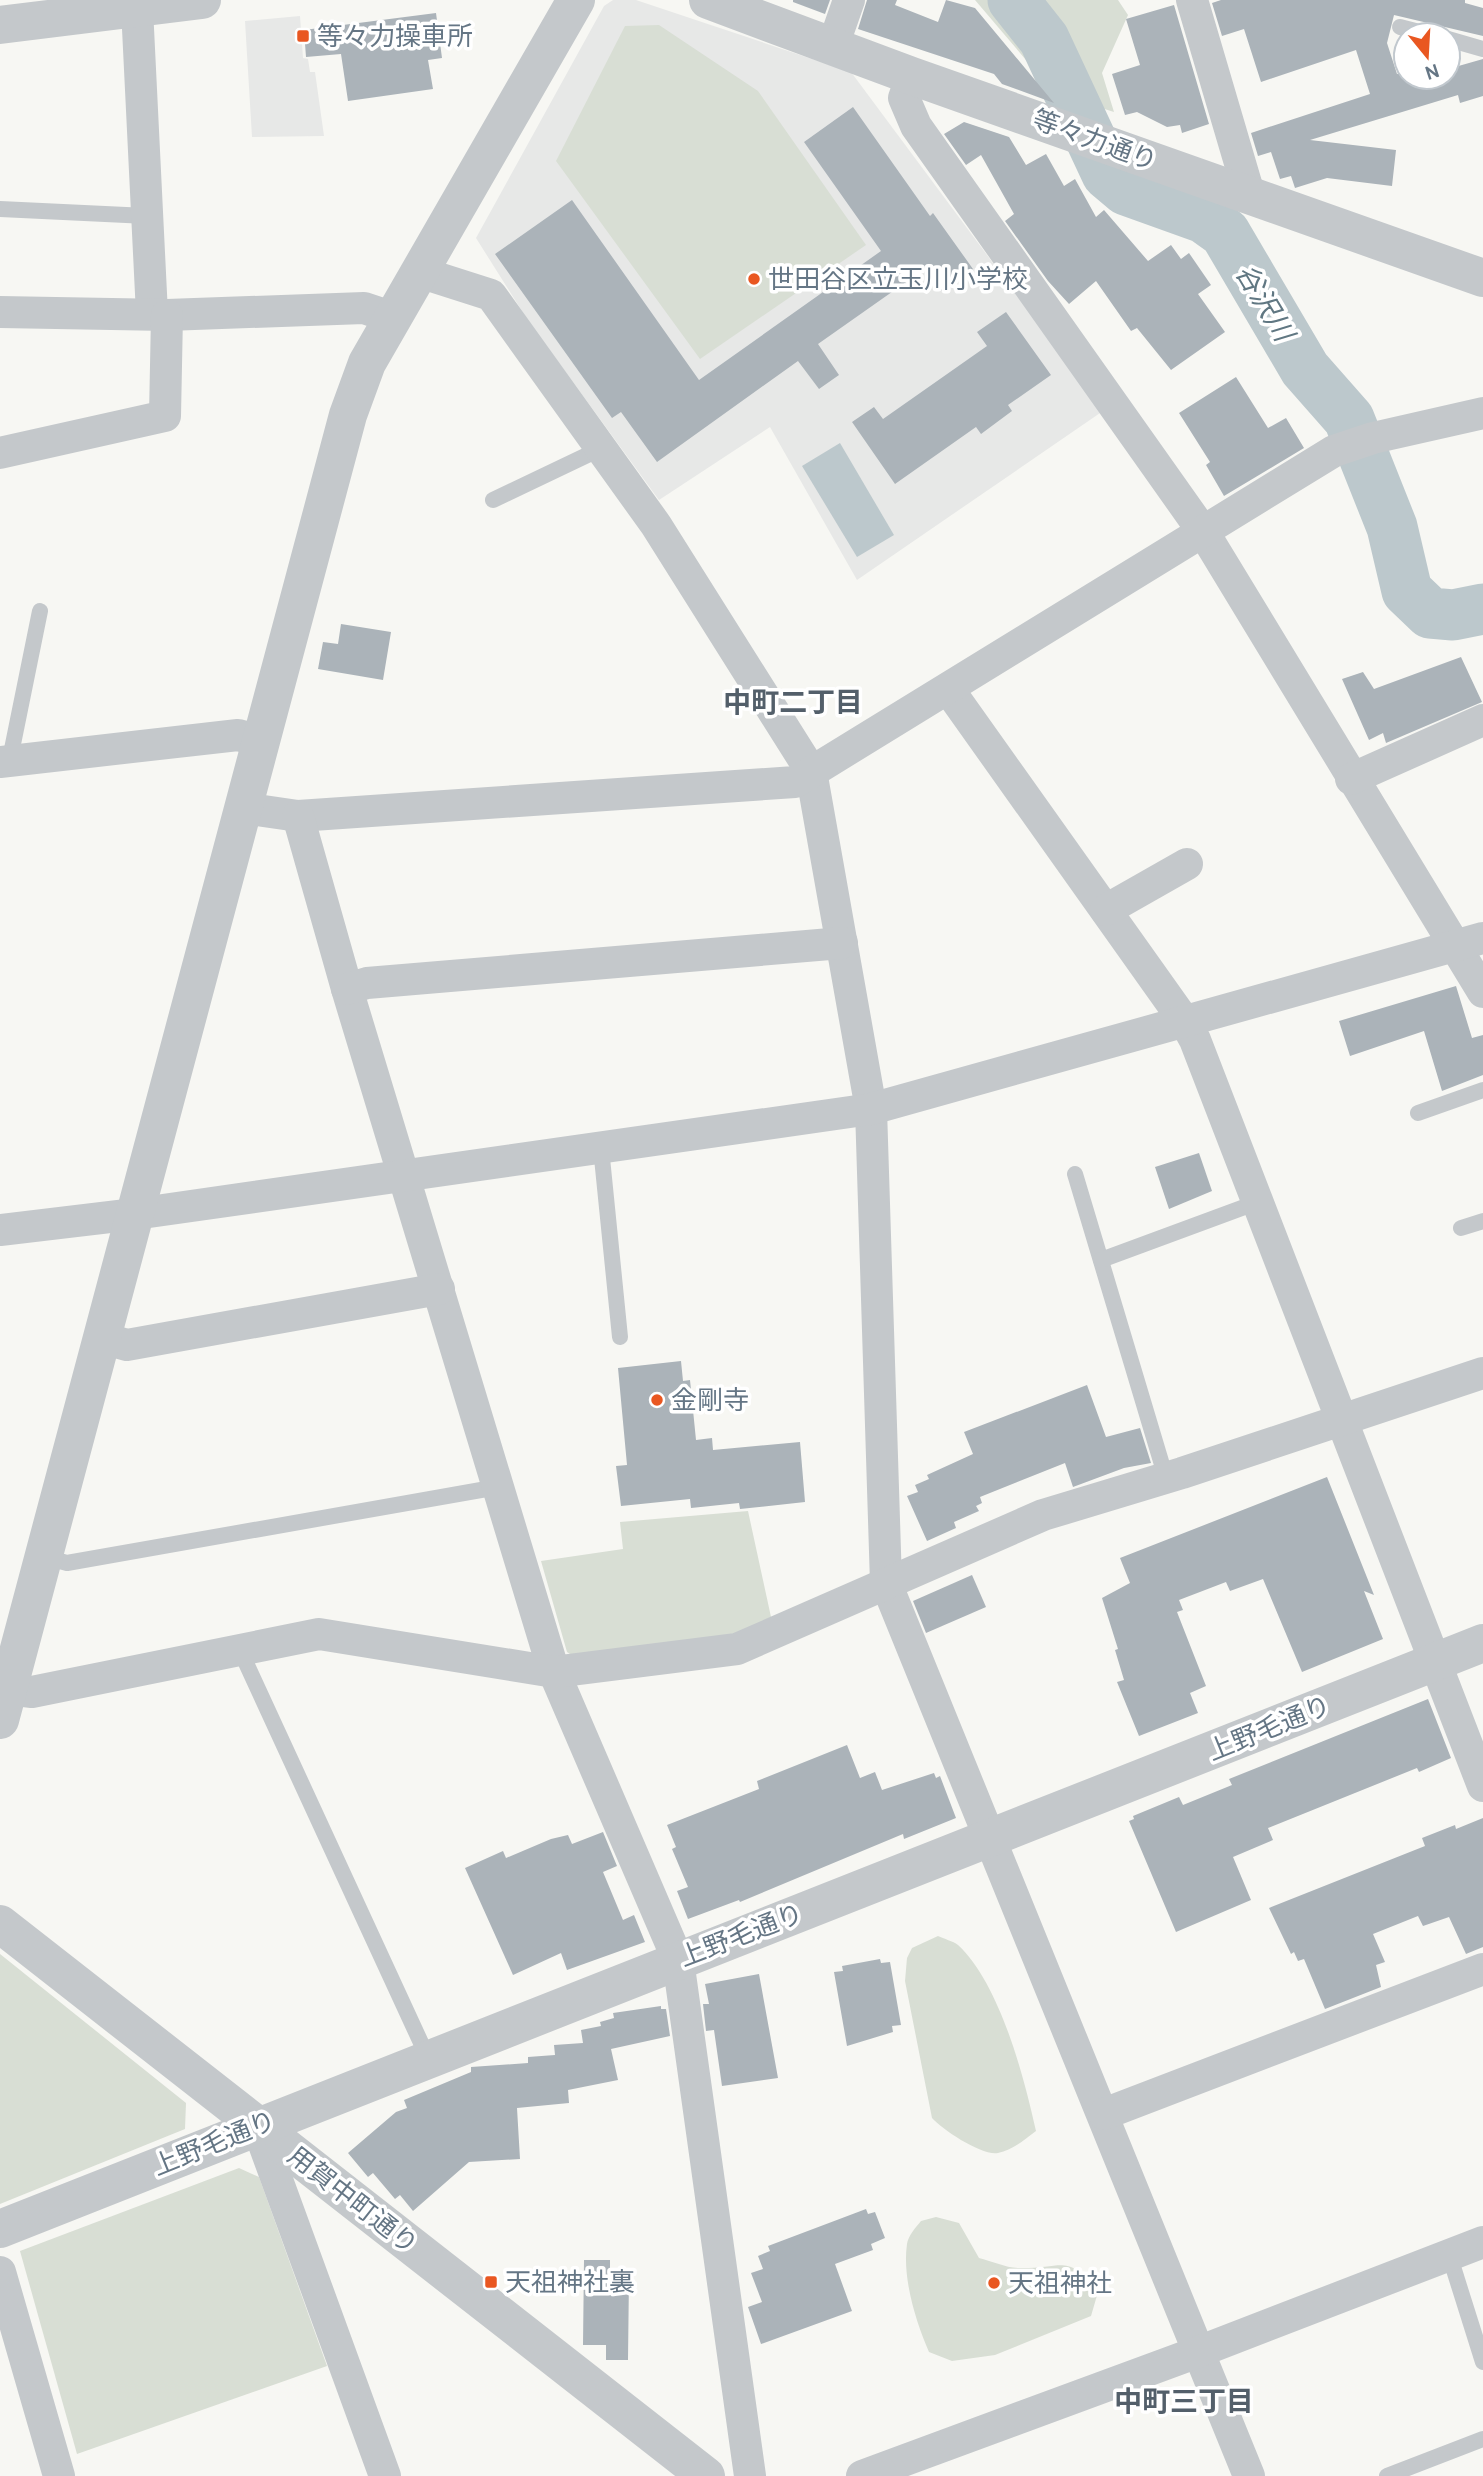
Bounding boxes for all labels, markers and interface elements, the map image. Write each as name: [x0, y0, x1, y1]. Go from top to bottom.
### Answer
place label: 等々力操車所: [317, 20, 473, 52]
north arrow: [1392, 21, 1462, 91]
marker: 等々力操車所: [295, 28, 311, 44]
text: N: [1422, 59, 1442, 85]
street label: 等々力通り: [1028, 103, 1162, 177]
water label: 谷沢川: [1229, 257, 1303, 349]
place label: 世田谷区立玉川小学校: [768, 263, 1028, 295]
marker: 世田谷区立玉川小学校: [746, 271, 762, 287]
district label: 中町二丁目: [723, 685, 863, 719]
place label: 金剛寺: [671, 1384, 749, 1416]
marker: 金剛寺: [649, 1392, 665, 1408]
street label: 上野毛通り: [1203, 1689, 1335, 1767]
street label: 上野毛通り: [675, 1897, 807, 1973]
street label: 上野毛通り: [148, 2104, 280, 2182]
street label: 用賀中町通り: [282, 2139, 424, 2261]
place label: 天祖神社裏: [505, 2266, 635, 2298]
place label: 天祖神社: [1008, 2267, 1112, 2299]
marker: 天祖神社裏: [483, 2274, 499, 2290]
marker: 天祖神社: [986, 2275, 1002, 2291]
district label: 中町三丁目: [1114, 2384, 1254, 2418]

